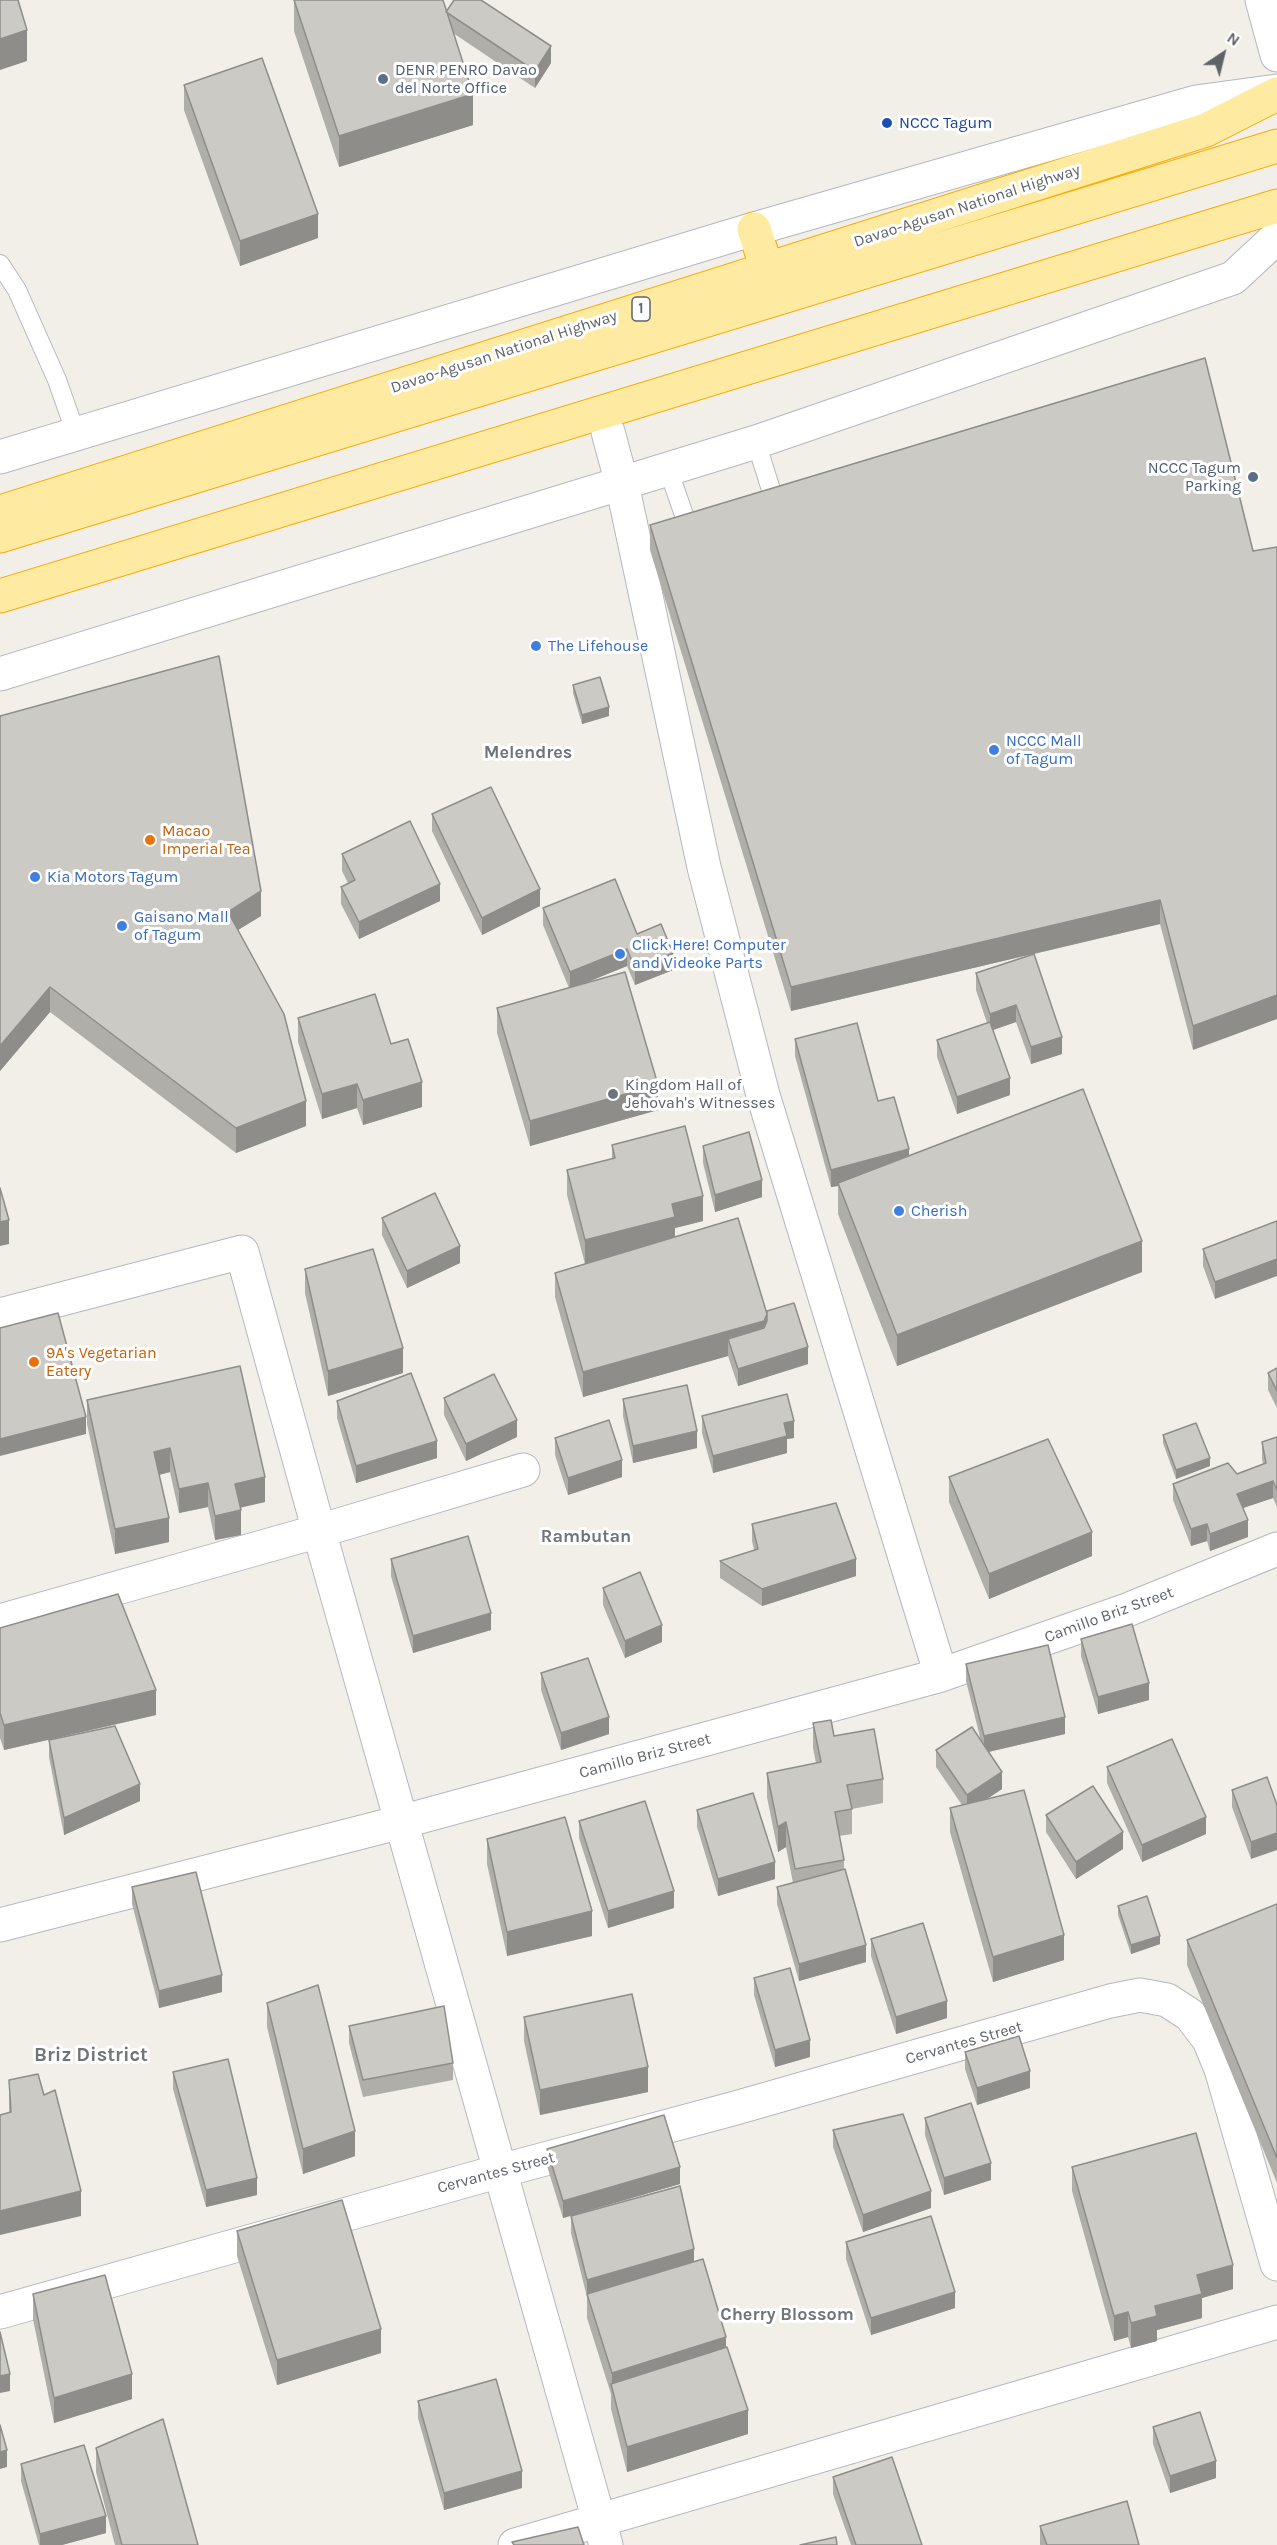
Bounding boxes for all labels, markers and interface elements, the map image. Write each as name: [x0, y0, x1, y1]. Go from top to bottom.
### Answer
north arrow: [1193, 24, 1253, 84]
text: N: [1223, 28, 1244, 50]
place label: DENR PENRO Davao del Norte Office: [395, 60, 537, 98]
marker: DENR PENRO Davao del Norte Office: [376, 72, 390, 86]
place label: NCCC Tagum: [899, 113, 992, 133]
marker: NCCC Tagum: [880, 116, 894, 130]
street label: Davao-Agusan National Highway: [851, 160, 1083, 252]
road number: 1: [632, 297, 650, 321]
street label: Davao-Agusan National Highway: [388, 306, 620, 398]
place label: NCCC Tagum Parking: [1148, 458, 1241, 496]
marker: NCCC Tagum Parking: [1246, 470, 1260, 484]
place label: The Lifehouse: [548, 636, 648, 656]
marker: The Lifehouse: [529, 639, 543, 653]
place label: NCCC Mall of Tagum: [1006, 731, 1081, 769]
district label: Melendres: [484, 742, 572, 764]
marker: NCCC Mall of Tagum: [987, 743, 1001, 757]
place label: Macao Imperial Tea: [162, 821, 250, 859]
marker: Macao Imperial Tea: [143, 833, 157, 847]
place label: Kia Motors Tagum: [47, 867, 178, 887]
marker: Kia Motors Tagum: [28, 870, 42, 884]
place label: Gaisano Mall of Tagum: [134, 907, 229, 945]
marker: Gaisano Mall of Tagum: [115, 919, 129, 933]
place label: Click Here! Computer and Videoke Parts: [632, 935, 786, 973]
marker: Click Here! Computer and Videoke Parts: [613, 947, 627, 961]
place label: Kingdom Hall of Jehovah's Witnesses: [625, 1075, 775, 1113]
marker: Kingdom Hall of Jehovah's Witnesses: [606, 1087, 620, 1101]
place label: Cherish: [911, 1201, 967, 1221]
marker: Cherish: [892, 1204, 906, 1218]
place label: 9A's Vegetarian Eatery: [46, 1343, 157, 1381]
marker: 9A's Vegetarian Eatery: [27, 1355, 41, 1369]
district label: Rambutan: [541, 1526, 631, 1548]
street label: Camillo Briz Street: [1042, 1583, 1176, 1647]
street label: Camillo Briz Street: [577, 1729, 713, 1783]
street label: Cervantes Street: [903, 2017, 1025, 2069]
district label: Briz District: [34, 2043, 148, 2067]
street label: Cervantes Street: [435, 2148, 557, 2198]
district label: Cherry Blossom: [720, 2304, 854, 2326]

